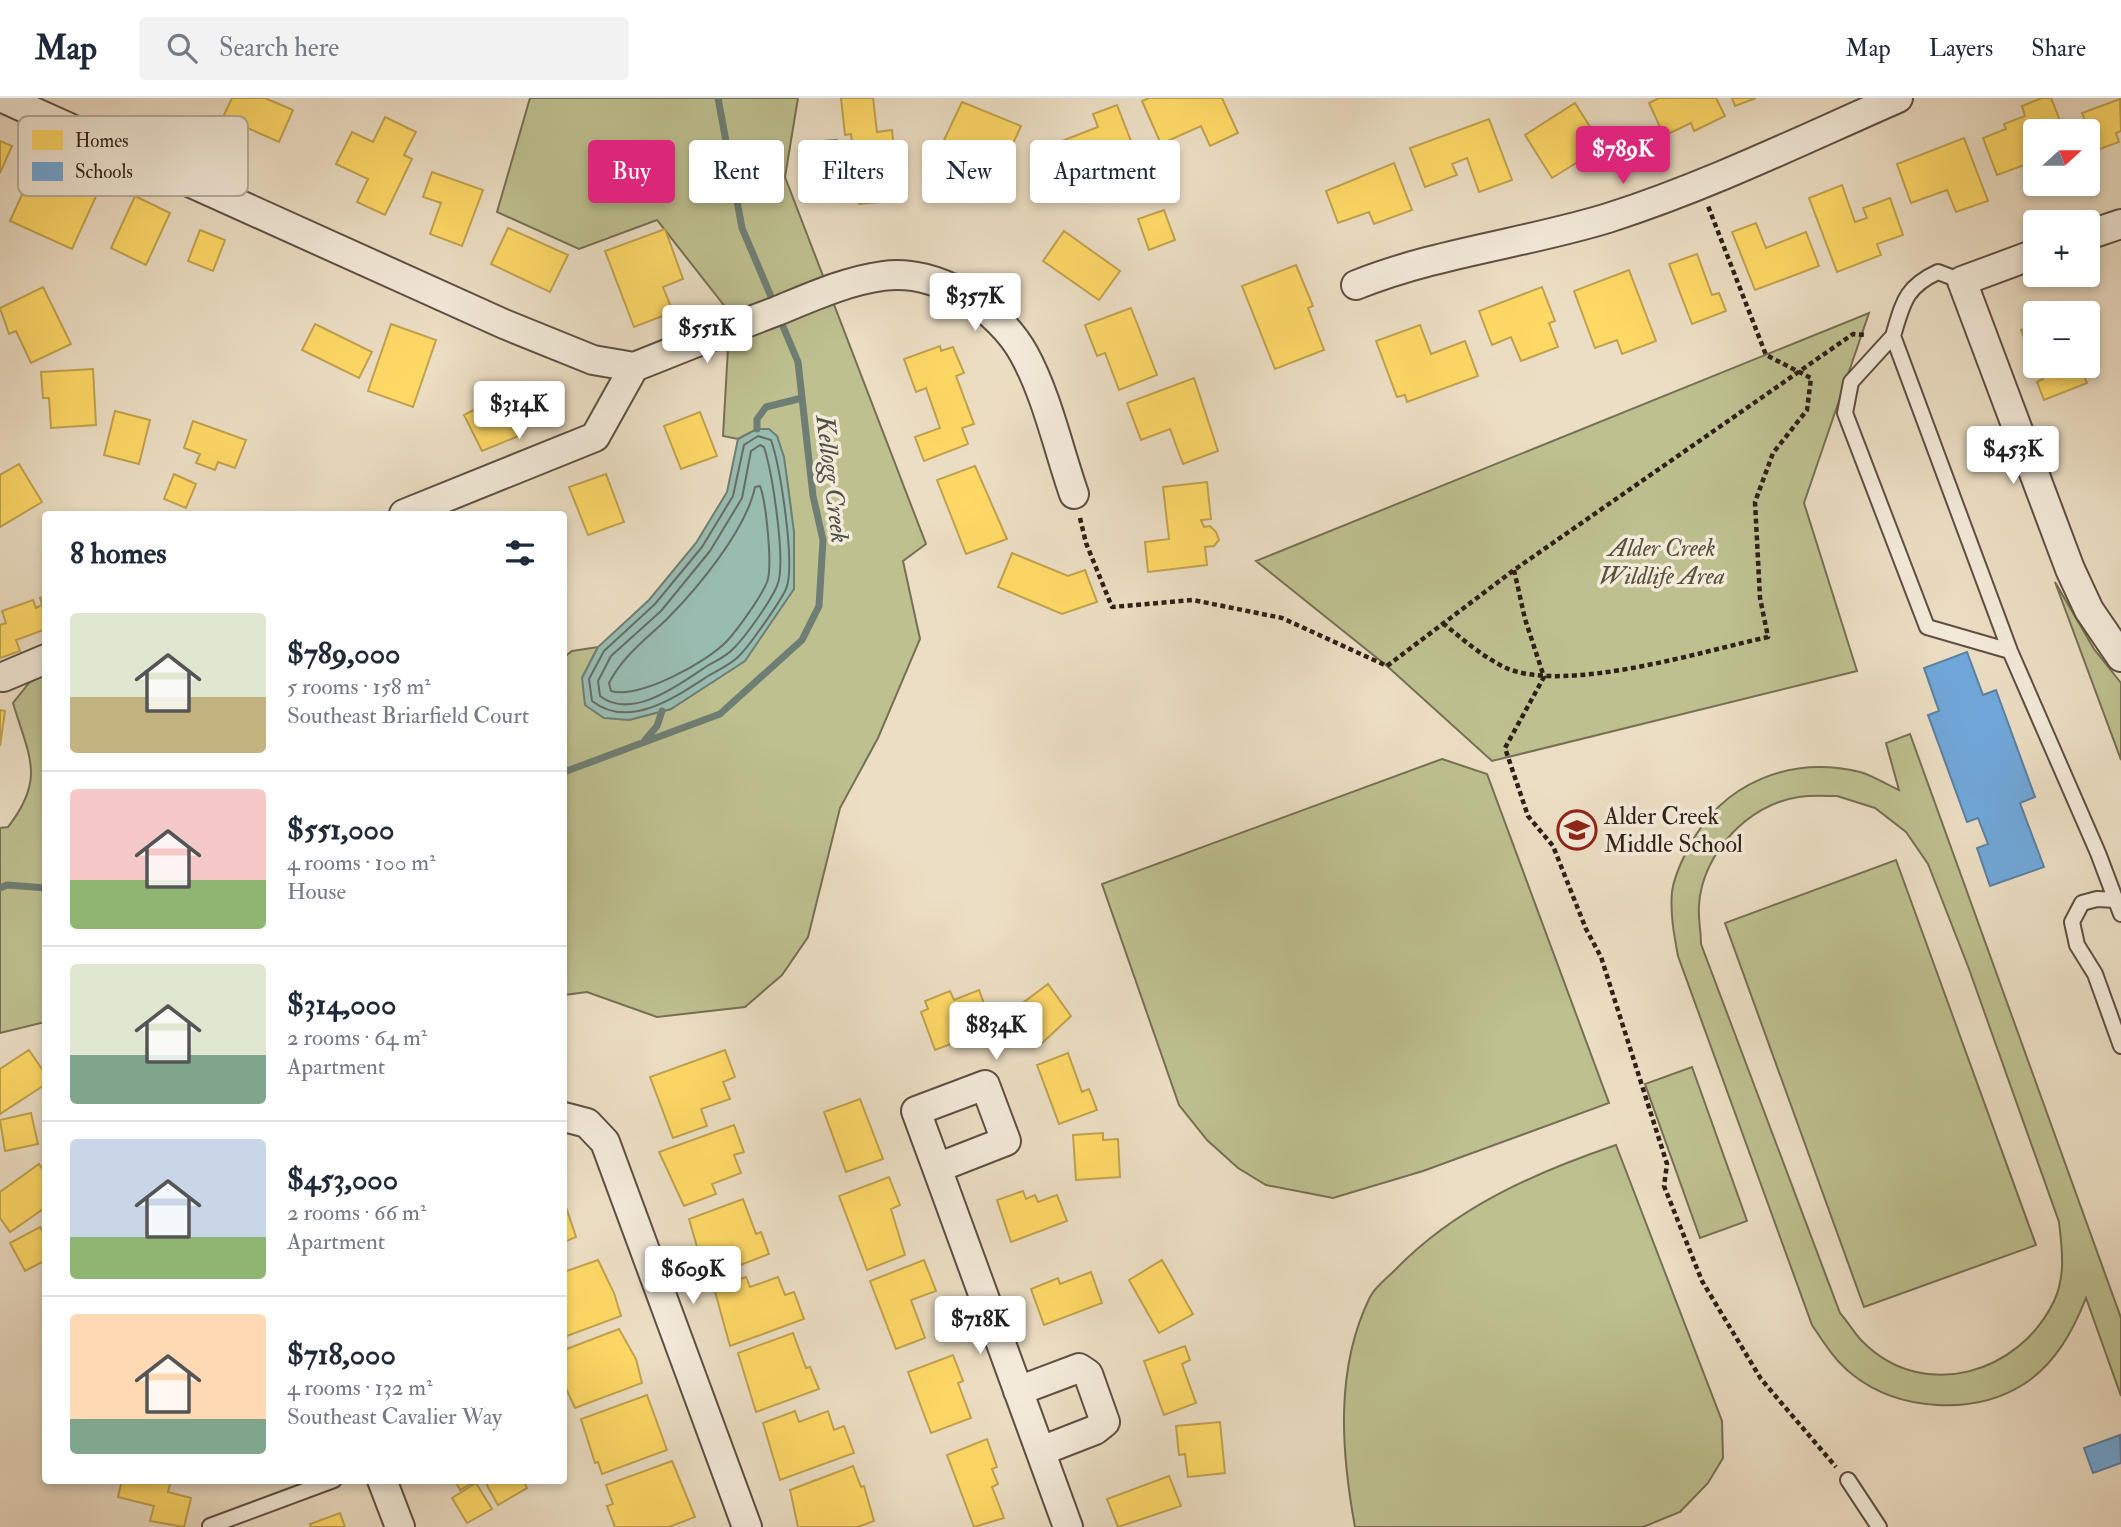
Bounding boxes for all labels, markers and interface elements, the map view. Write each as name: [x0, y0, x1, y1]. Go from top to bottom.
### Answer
search box: [139, 17, 629, 80]
text: Map: [35, 28, 97, 69]
icon: search: [163, 29, 201, 67]
text: Search here: [219, 32, 339, 64]
text: Map: [1846, 33, 1891, 64]
text: Layers: [1929, 33, 1993, 64]
text: Share: [2031, 33, 2086, 64]
legend: [18, 116, 248, 196]
north arrow: [2023, 119, 2100, 196]
map controls: [2023, 119, 2100, 378]
pin: $789K: [1574, 126, 1672, 186]
text: Homes: [75, 129, 129, 153]
text: $789K: [1592, 134, 1654, 163]
chip: Buy: [588, 140, 675, 203]
chip: Rent: [689, 140, 784, 203]
chip: Filters: [798, 140, 908, 203]
chip: New: [922, 140, 1016, 203]
chip: Apartment: [1030, 140, 1180, 203]
text: Schools: [75, 160, 133, 184]
button: +: [2023, 210, 2100, 287]
pin: $357K: [926, 274, 1024, 333]
text: $357K: [946, 281, 1004, 310]
button: −: [2023, 301, 2100, 378]
pin: $551K: [658, 306, 756, 365]
text: $551K: [678, 313, 736, 342]
pin: $314K: [470, 382, 568, 441]
text: $314K: [490, 389, 548, 418]
water label: Kellogg Creek: [808, 411, 856, 545]
pin: $453K: [1964, 426, 2062, 486]
text: $453K: [1983, 434, 2043, 463]
park label: Alder Creek Wildlife Area: [1599, 533, 1725, 592]
icon: filters: [501, 534, 539, 572]
text: 8 homes: [70, 535, 167, 572]
text: $789,000: [287, 635, 400, 672]
icon: home: [126, 641, 210, 725]
text: 5 rooms · 158 m²: [287, 672, 431, 701]
text: Southeast Briarfield Court: [287, 701, 529, 730]
place label: Alder Creek Middle School: [1603, 801, 1743, 860]
school or university icon: Alder Creek Middle School: [1556, 809, 1598, 851]
text: $551,000: [287, 811, 394, 848]
icon: home: [126, 817, 210, 901]
text: 4 rooms · 100 m²: [287, 848, 436, 877]
text: House: [287, 877, 346, 906]
text: $314,000: [287, 986, 396, 1023]
icon: home: [126, 992, 210, 1076]
pin: $834K: [947, 1002, 1045, 1062]
text: $834K: [965, 1010, 1027, 1039]
text: 2 rooms · 64 m²: [287, 1023, 427, 1052]
text: Apartment: [287, 1052, 385, 1081]
text: $453,000: [287, 1161, 398, 1198]
icon: home: [126, 1167, 210, 1251]
text: 2 rooms · 66 m²: [287, 1198, 426, 1227]
text: Apartment: [287, 1227, 385, 1256]
pin: $609K: [644, 1246, 742, 1306]
text: $609K: [661, 1254, 725, 1283]
pin: $718K: [931, 1296, 1029, 1356]
text: $718K: [951, 1304, 1009, 1333]
text: $718,000: [287, 1336, 396, 1373]
icon: home: [126, 1342, 210, 1426]
text: 4 rooms · 132 m²: [287, 1373, 433, 1402]
text: Southeast Cavalier Way: [287, 1402, 502, 1431]

